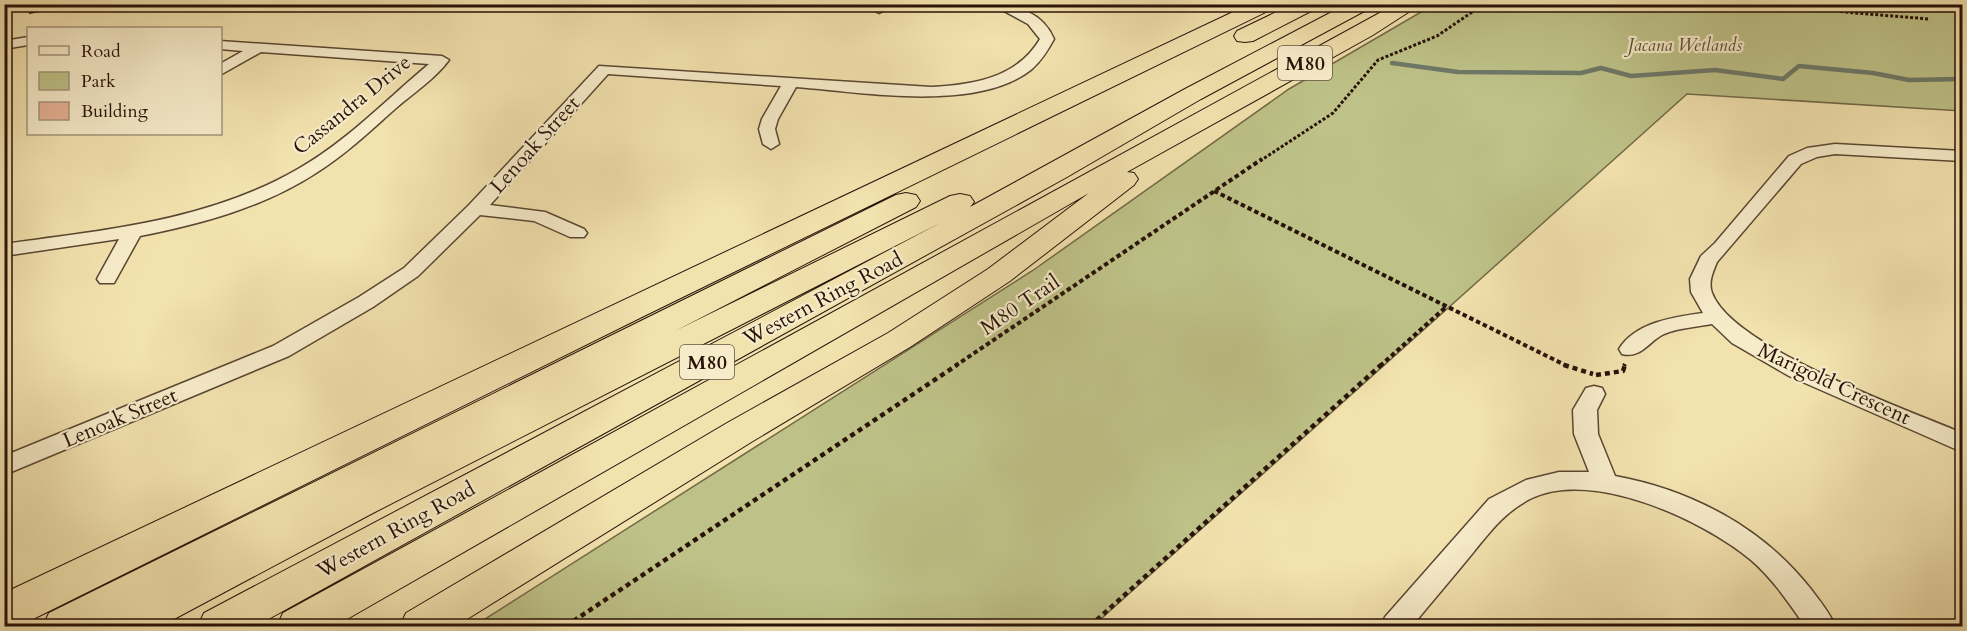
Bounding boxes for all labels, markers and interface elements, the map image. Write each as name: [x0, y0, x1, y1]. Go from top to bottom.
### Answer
legend: [27, 27, 222, 135]
park label: Jacana Wetlands: [1624, 33, 1742, 58]
text: Road: [81, 39, 121, 64]
road number: M80: [1278, 46, 1332, 80]
street label: Cassandra Drive: [287, 48, 417, 162]
text: Park: [81, 69, 116, 94]
street label: Lenoak Street: [483, 90, 587, 200]
text: Building: [81, 99, 149, 124]
street label: Western Ring Road: [737, 245, 908, 354]
street label: M80 Trail: [974, 268, 1066, 342]
street label: Marigold Crescent: [1753, 336, 1916, 432]
road number: M80: [680, 345, 734, 379]
street label: Lenoak Street: [58, 381, 182, 455]
street label: Western Ring Road: [311, 474, 480, 586]

